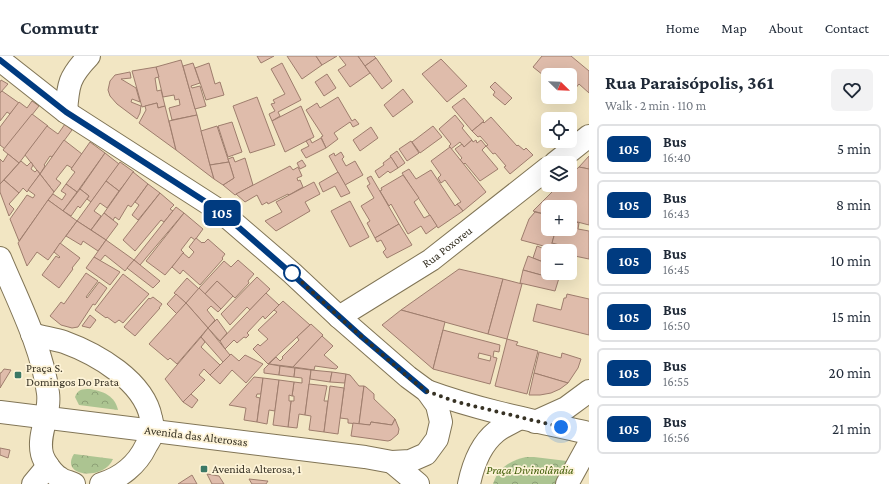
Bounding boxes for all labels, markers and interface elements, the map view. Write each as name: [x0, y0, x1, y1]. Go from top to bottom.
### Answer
text: Commutr: [20, 17, 99, 38]
text: Home: [666, 20, 699, 36]
text: Map: [721, 20, 747, 36]
text: About: [769, 20, 803, 36]
text: Contact: [825, 20, 869, 36]
north arrow: [541, 68, 577, 104]
map controls: [541, 68, 577, 280]
button: heart: [831, 69, 873, 111]
text: Rua Paraisópolis, 361: [605, 72, 774, 93]
text: Walk · 2 min · 110 m: [605, 98, 706, 113]
button: locate: [541, 112, 577, 148]
text: Bus: [663, 134, 686, 150]
text: 105: [619, 141, 639, 157]
text: 5 min: [837, 141, 871, 157]
text: 16:40: [663, 150, 691, 165]
button: layers: [541, 156, 577, 192]
text: Bus: [663, 190, 686, 206]
text: 105: [619, 197, 639, 213]
text: 8 min: [836, 197, 871, 213]
line badge: 105: [199, 200, 245, 226]
button: +: [541, 200, 577, 236]
text: 105: [212, 205, 232, 221]
text: 16:43: [663, 206, 690, 221]
street label: Rua Poxoreu: [420, 223, 475, 271]
button: −: [541, 244, 577, 280]
text: Bus: [663, 246, 686, 262]
text: 105: [619, 253, 639, 269]
text: 10 min: [831, 253, 871, 269]
text: 16:45: [663, 262, 690, 277]
unlabelled marker: [283, 264, 301, 282]
text: Bus: [663, 302, 686, 318]
text: 105: [619, 309, 639, 325]
text: 15 min: [832, 309, 871, 325]
text: 16:50: [663, 318, 690, 333]
text: Bus: [663, 358, 686, 374]
place label: Praça S. Domingos Do Prata: [26, 361, 120, 389]
text: 105: [619, 365, 639, 381]
text: 20 min: [829, 365, 871, 381]
marker: Praça S. Domingos Do Prata: [13, 370, 23, 380]
text: 16:55: [663, 374, 689, 389]
text: Bus: [663, 414, 686, 430]
your location: [551, 417, 571, 437]
text: 105: [619, 421, 639, 437]
text: 21 min: [832, 421, 871, 437]
street label: Avenida das Alterosas: [144, 423, 249, 449]
text: 16:56: [663, 430, 690, 445]
place label: Avenida Alterosa, 1: [212, 462, 301, 476]
park label: Praça Divinolândia: [486, 463, 574, 477]
marker: Avenida Alterosa, 1: [199, 464, 209, 474]

